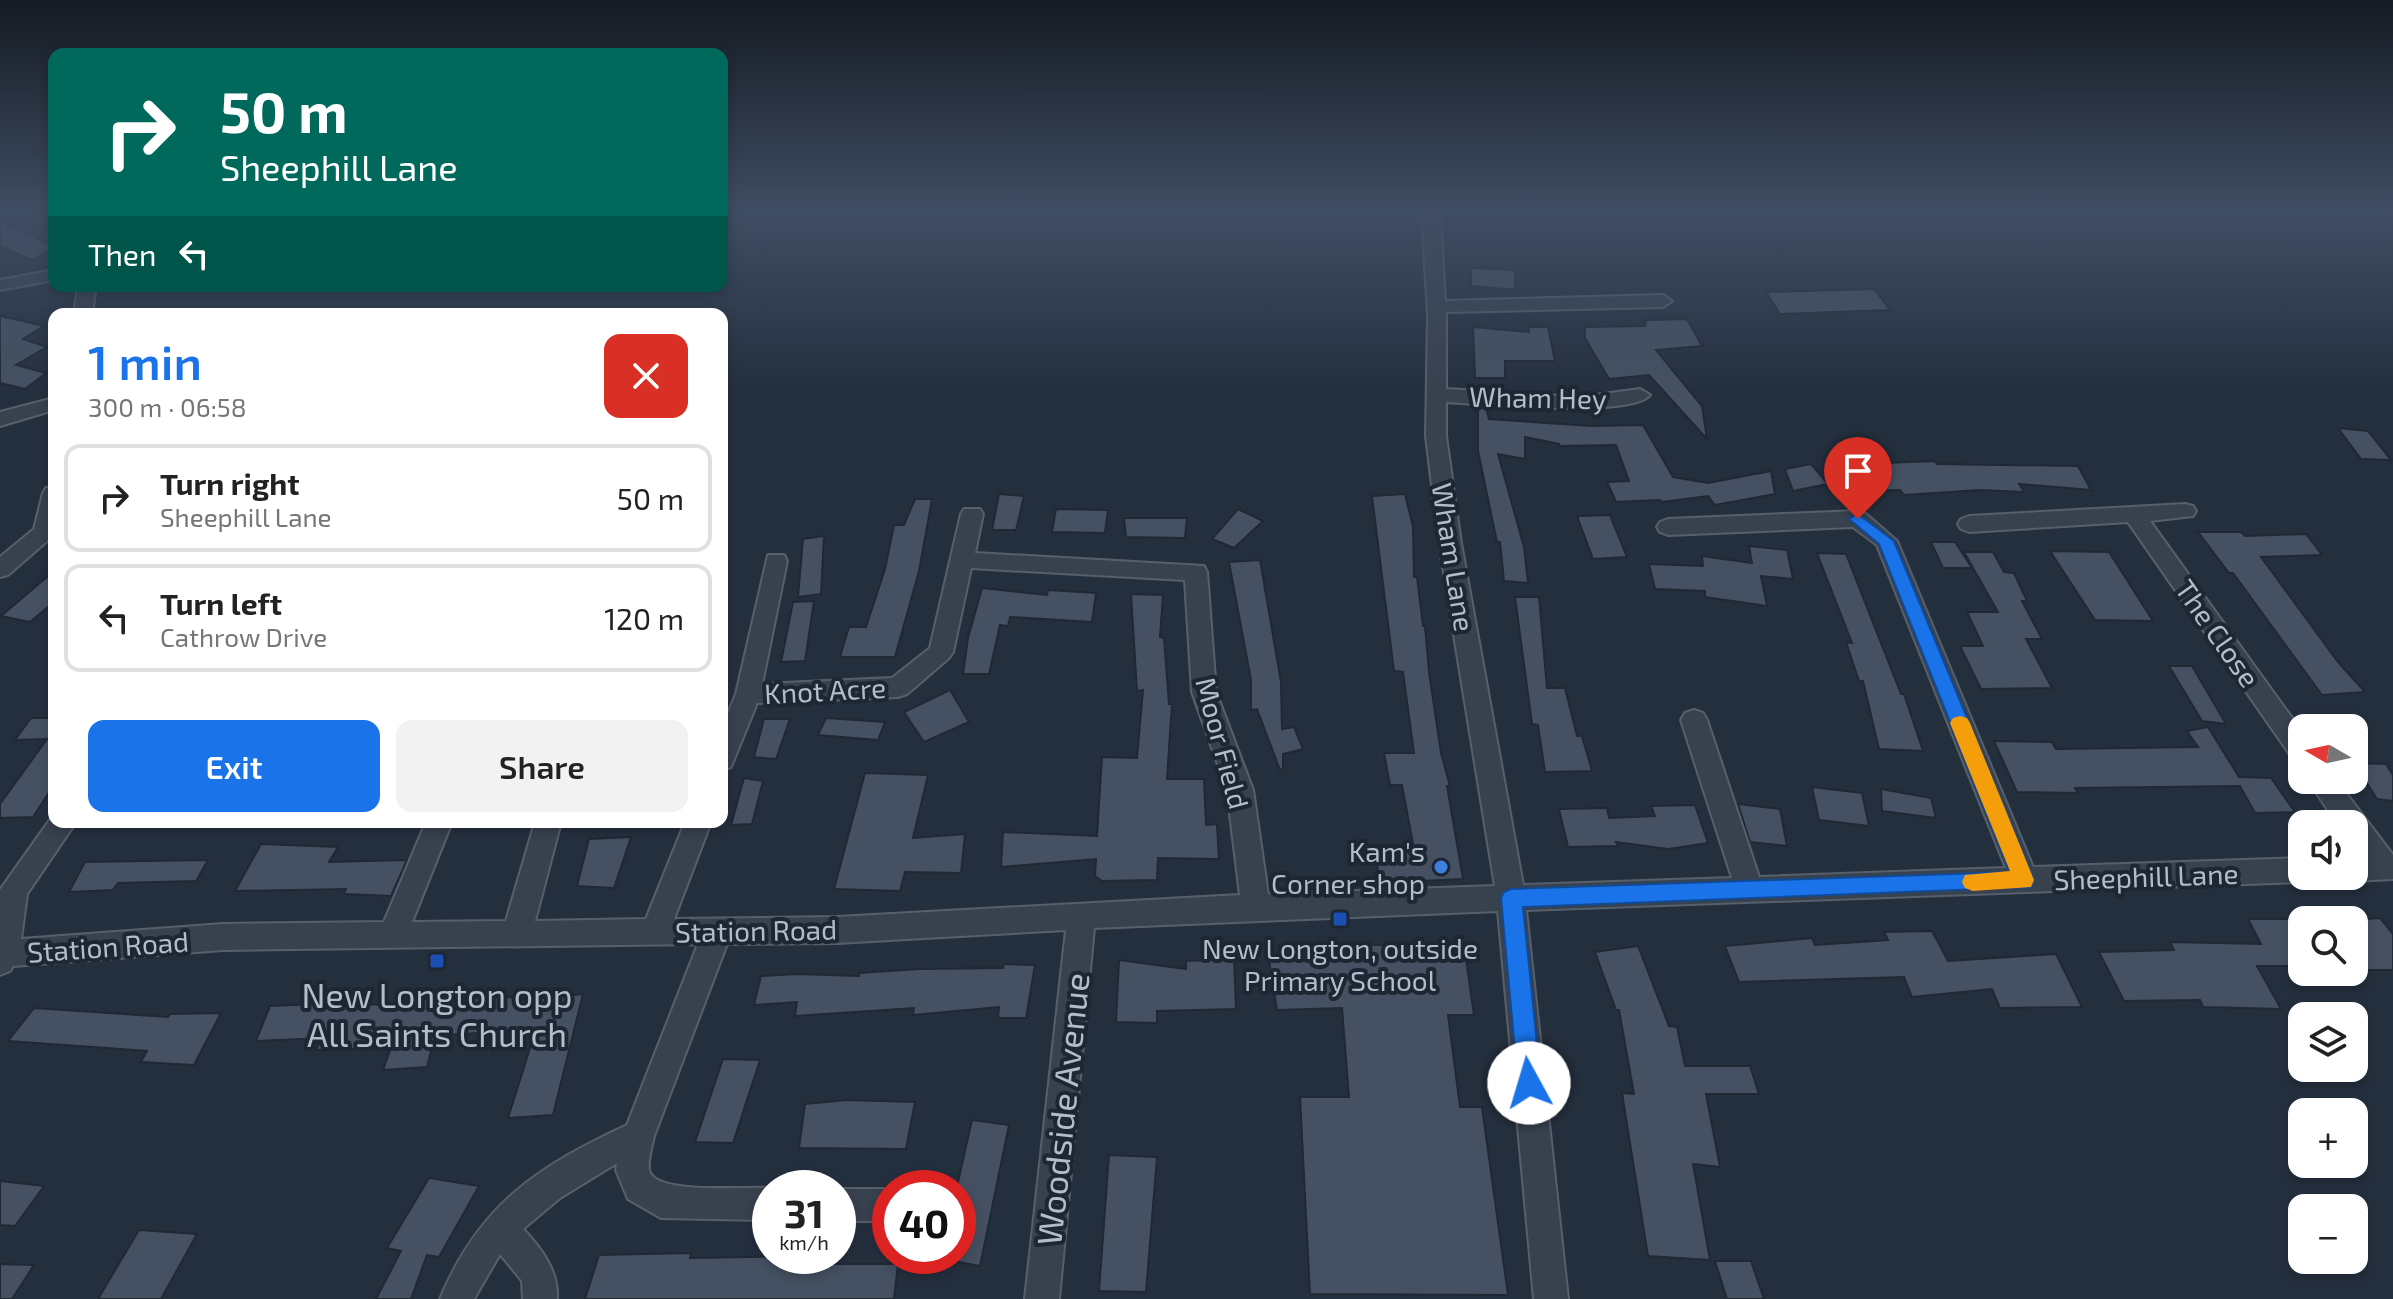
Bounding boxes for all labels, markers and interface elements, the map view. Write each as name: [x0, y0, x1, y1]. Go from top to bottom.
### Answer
text: 50 m: [220, 77, 348, 144]
icon: right: [88, 80, 192, 184]
text: Sheephill Lane: [220, 145, 458, 188]
icon: left: [172, 232, 216, 276]
text: Then: [88, 236, 156, 272]
text: 1 min: [88, 332, 202, 390]
button: close: [604, 334, 688, 418]
street label: Wham Hey: [1469, 379, 1607, 415]
text: 300 m · 06:58: [88, 391, 247, 422]
pin: [1824, 437, 1892, 519]
icon: arrive: [1836, 449, 1880, 493]
text: Turn right: [160, 465, 300, 501]
icon: right: [92, 476, 136, 520]
text: 50 m: [617, 480, 684, 516]
street label: Wham Lane: [1425, 480, 1483, 634]
text: Sheephill Lane: [160, 501, 332, 532]
street label: The Close: [2169, 573, 2267, 693]
text: Turn left: [160, 585, 282, 621]
icon: left: [92, 596, 136, 640]
text: 120 m: [604, 600, 684, 636]
text: Cathrow Drive: [160, 621, 327, 652]
street label: Knot Acre: [763, 670, 887, 710]
street label: Moor Field: [1189, 674, 1257, 812]
north arrow: [2288, 714, 2368, 794]
map controls: [2288, 714, 2368, 1274]
button: Exit: [88, 720, 380, 812]
button: Share: [396, 720, 688, 812]
button: sound: [2288, 810, 2368, 890]
place label: Kam's Corner shop: [1271, 834, 1425, 900]
street label: Sheephill Lane: [2053, 856, 2239, 896]
marker: Kam's Corner shop: [1432, 858, 1450, 876]
button: search: [2288, 906, 2368, 986]
marker: New Longton, outside Primary School: [1331, 910, 1349, 928]
street label: Station Road: [675, 912, 837, 948]
street label: Station Road: [26, 923, 190, 969]
place label: New Longton, outside Primary School: [1202, 931, 1478, 997]
marker: New Longton opp All Saints Church: [428, 952, 446, 970]
street label: Woodside Avenue: [1027, 971, 1097, 1247]
place label: New Longton opp All Saints Church: [302, 974, 572, 1054]
button: layers: [2288, 1002, 2368, 1082]
position arrow: [1487, 1041, 1571, 1125]
button: +: [2288, 1098, 2368, 1178]
speed limit sign: 40: [872, 1170, 976, 1274]
text: 31: [784, 1188, 824, 1236]
button: −: [2288, 1194, 2368, 1274]
text: km/h: [779, 1230, 829, 1254]

